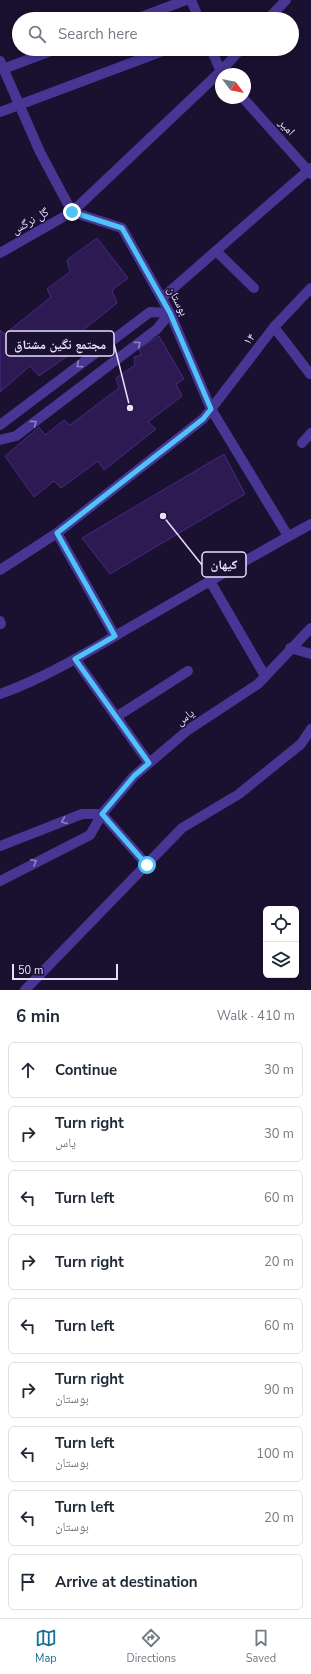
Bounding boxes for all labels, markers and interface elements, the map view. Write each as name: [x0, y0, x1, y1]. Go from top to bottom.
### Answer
search box: [12, 12, 299, 56]
icon: search: [26, 23, 48, 45]
text: Search here: [58, 24, 138, 44]
north arrow: [215, 68, 251, 104]
street label: امیر: [275, 114, 299, 139]
route end: [63, 203, 81, 221]
street label: گل نرگس: [8, 204, 52, 238]
street label: بوستان: [164, 283, 192, 319]
street label: ۱۴: [239, 330, 259, 348]
callout: مجتمع نگین مشتاق: [6, 331, 114, 356]
text: مجتمع نگین مشتاق: [14, 336, 106, 354]
one-way arrow: [133, 342, 140, 349]
one-way arrow: [76, 360, 83, 367]
one-way arrow: [30, 421, 37, 428]
callout: کیهان: [202, 552, 246, 577]
text: کیهان: [210, 556, 238, 574]
street label: یاس: [172, 705, 198, 729]
one-way arrow: [60, 817, 67, 825]
route start: [138, 856, 156, 874]
one-way arrow: [30, 860, 37, 867]
map controls: [263, 906, 299, 978]
button: locate: [263, 906, 299, 942]
button: layers: [263, 942, 299, 978]
scale bar: [12, 962, 118, 981]
text: 50 m: [18, 963, 43, 978]
text: 6 min: [16, 1005, 60, 1028]
text: Walk · 410 m: [217, 1007, 295, 1025]
icon: ahead: [17, 1059, 39, 1081]
text: Continue: [55, 1060, 117, 1080]
text: 30 m: [264, 1061, 294, 1079]
text: Turn right: [55, 1113, 124, 1133]
icon: right: [17, 1123, 39, 1145]
text: 30 m: [264, 1125, 294, 1143]
text: یاس: [55, 1134, 76, 1152]
icon: left: [17, 1187, 39, 1209]
text: Turn left: [55, 1188, 114, 1208]
text: 60 m: [264, 1189, 294, 1207]
icon: right: [17, 1251, 39, 1273]
text: Turn right: [55, 1252, 124, 1272]
text: 20 m: [264, 1253, 294, 1271]
icon: left: [17, 1315, 39, 1337]
text: Turn left: [55, 1316, 114, 1336]
text: 60 m: [264, 1317, 294, 1335]
text: Turn right: [55, 1369, 124, 1389]
icon: right: [17, 1379, 39, 1401]
text: 90 m: [264, 1381, 294, 1399]
text: بوستان: [55, 1390, 89, 1408]
text: Turn left: [55, 1433, 114, 1453]
icon: left: [17, 1443, 39, 1465]
text: 100 m: [256, 1445, 294, 1463]
text: بوستان: [55, 1454, 89, 1472]
text: Turn left: [55, 1497, 114, 1517]
icon: left: [17, 1507, 39, 1529]
text: 20 m: [264, 1509, 294, 1527]
text: بوستان: [55, 1518, 89, 1536]
icon: arrive: [17, 1571, 39, 1593]
text: Arrive at destination: [55, 1572, 198, 1592]
tab: Map: [35, 1627, 57, 1666]
tab: Directions: [127, 1627, 176, 1666]
tab: Saved: [246, 1627, 276, 1666]

